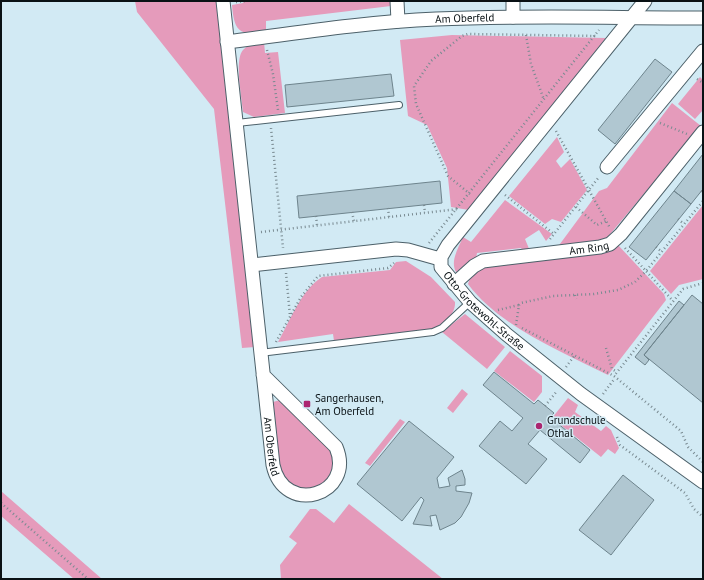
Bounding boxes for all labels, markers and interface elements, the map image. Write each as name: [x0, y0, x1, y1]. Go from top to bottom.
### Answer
street label: Am Oberfeld: [435, 10, 494, 26]
street label: Am Ring: [568, 238, 611, 258]
street label: Otto-Grotewohl-Straße: [440, 268, 528, 353]
place label: Sangerhausen, Am Oberfeld: [315, 391, 384, 418]
marker: Sangerhausen, Am Oberfeld: [302, 399, 312, 409]
place label: Grundschule Othal: [547, 413, 606, 440]
street label: Am Oberfeld: [261, 416, 283, 478]
marker: Grundschule Othal: [534, 421, 544, 431]

